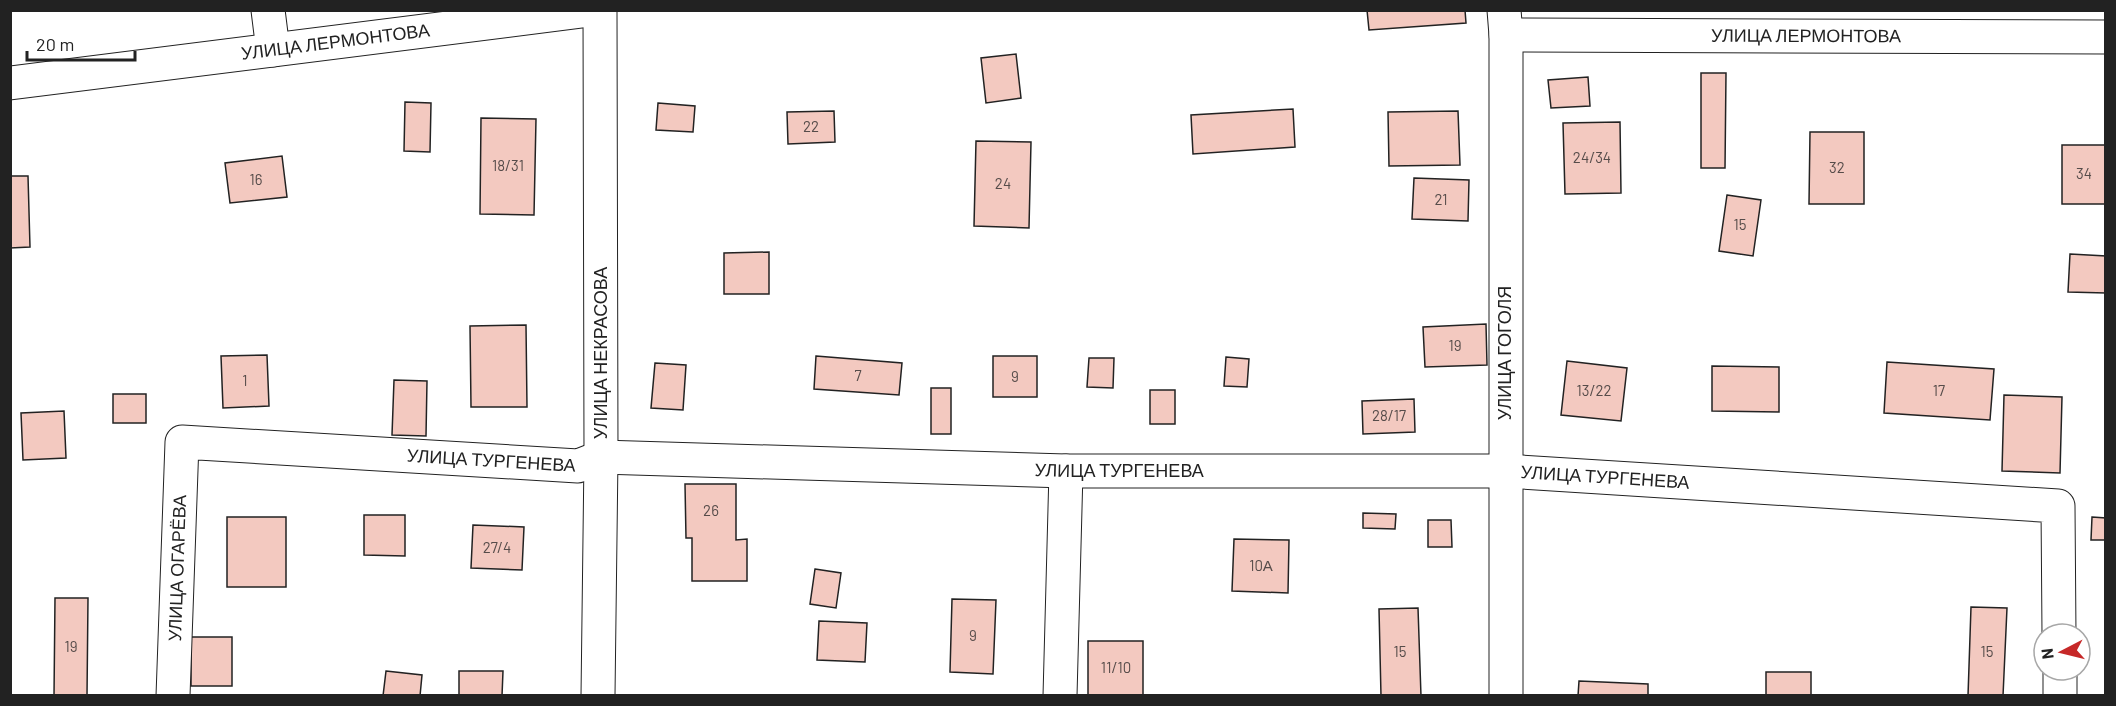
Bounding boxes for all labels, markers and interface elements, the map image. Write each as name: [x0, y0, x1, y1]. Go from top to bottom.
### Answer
street label: УЛИЦА ЛЕРМОНТОВА: [240, 18, 431, 64]
scale bar: [27, 24, 135, 62]
street label: УЛИЦА ЛЕРМОНТОВА: [1711, 24, 1901, 46]
text: 20 m: [36, 33, 74, 55]
house number: 22: [803, 117, 819, 135]
house number: 24/34: [1573, 148, 1611, 166]
house number: 18/31: [492, 156, 524, 174]
house number: 32: [1829, 158, 1845, 176]
house number: 34: [2076, 164, 2092, 182]
house number: 16: [250, 170, 262, 188]
house number: 24: [995, 174, 1011, 192]
house number: 21: [1434, 190, 1448, 208]
house number: 15: [1734, 215, 1746, 233]
street label: УЛИЦА НЕКРАСОВА: [589, 267, 611, 439]
street label: УЛИЦА ГОГОЛЯ: [1493, 286, 1515, 420]
house number: 19: [1448, 336, 1462, 354]
house number: 7: [854, 366, 862, 384]
house number: 9: [1011, 367, 1019, 385]
house number: 1: [242, 371, 248, 389]
house number: 13/22: [1576, 381, 1612, 399]
house number: 17: [1933, 381, 1945, 399]
house number: 28/17: [1372, 406, 1406, 424]
street label: УЛИЦА ТУРГЕНЕВА: [406, 444, 576, 476]
street label: УЛИЦА ТУРГЕНЕВА: [1034, 458, 1204, 481]
street label: УЛИЦА ТУРГЕНЕВА: [1520, 460, 1690, 493]
street label: УЛИЦА ОГАРЁВА: [163, 494, 190, 642]
house number: 26: [703, 501, 719, 519]
house number: 27/4: [483, 538, 511, 556]
house number: 10А: [1249, 556, 1273, 574]
north arrow: [2032, 622, 2092, 682]
house number: 9: [969, 626, 977, 644]
house number: 19: [64, 637, 78, 655]
house number: 15: [1394, 642, 1406, 660]
house number: 15: [1981, 642, 1993, 660]
text: N: [2037, 647, 2057, 660]
house number: 11/10: [1101, 658, 1131, 676]

